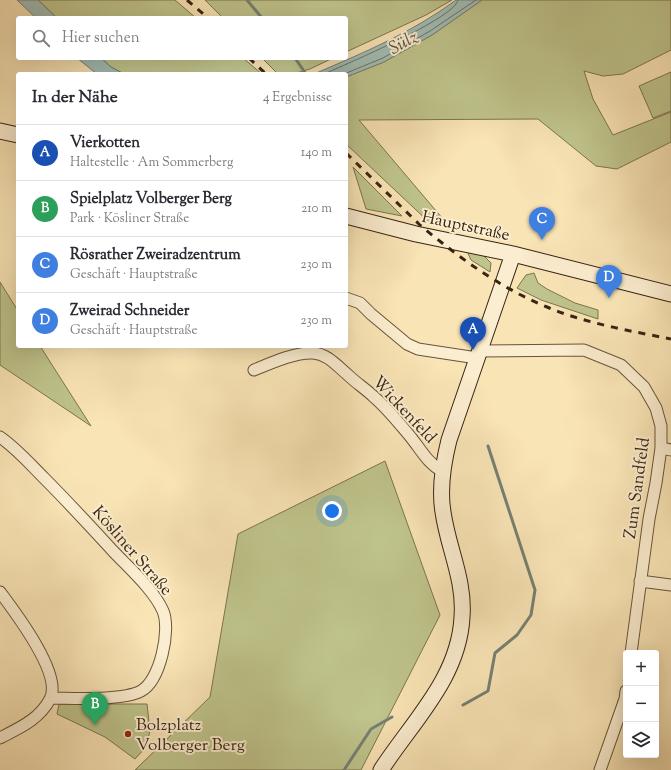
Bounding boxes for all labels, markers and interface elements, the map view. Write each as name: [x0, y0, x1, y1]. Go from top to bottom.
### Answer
search box: [16, 16, 348, 60]
water label: Sülz: [384, 25, 424, 62]
icon: search: [30, 27, 52, 49]
text: Hier suchen: [62, 28, 140, 49]
text: In der Nähe: [32, 86, 118, 110]
text: 4 Ergebnisse: [263, 89, 332, 107]
text: Vierkotten: [70, 133, 140, 154]
text: A: [40, 144, 50, 162]
text: 140 m: [301, 144, 332, 162]
text: Haltestelle · Am Sommerberg: [70, 154, 233, 172]
text: Spielplatz Volberger Berg: [70, 189, 232, 210]
text: B: [41, 200, 49, 218]
text: 210 m: [301, 200, 332, 218]
street label: Hauptstraße: [419, 206, 512, 248]
pin: C: [529, 207, 555, 240]
text: Park · Kösliner Straße: [70, 210, 189, 228]
text: Rösrather Zweiradzentrum: [70, 245, 241, 266]
text: C: [40, 256, 50, 274]
text: 230 m: [300, 256, 332, 274]
pin: D: [596, 265, 622, 298]
text: Geschäft · Hauptstraße: [70, 266, 198, 284]
text: Zweirad Schneider: [70, 301, 189, 322]
text: D: [40, 312, 50, 330]
text: 230 m: [300, 312, 332, 330]
pin: A: [460, 317, 486, 350]
text: Geschäft · Hauptstraße: [70, 322, 198, 340]
street label: Wickenfeld: [366, 371, 441, 450]
street label: Zum Sandfeld: [619, 436, 657, 540]
street label: Kösliner Straße: [86, 501, 177, 601]
your location: [322, 501, 342, 521]
map controls: [623, 650, 659, 758]
button: +: [623, 650, 659, 686]
button: −: [623, 686, 659, 722]
pin: B: [82, 692, 108, 725]
place label: Bolzplatz Volberger Berg: [136, 714, 245, 758]
button: layers: [623, 722, 659, 758]
marker: Bolzplatz Volberger Berg: [123, 729, 133, 739]

